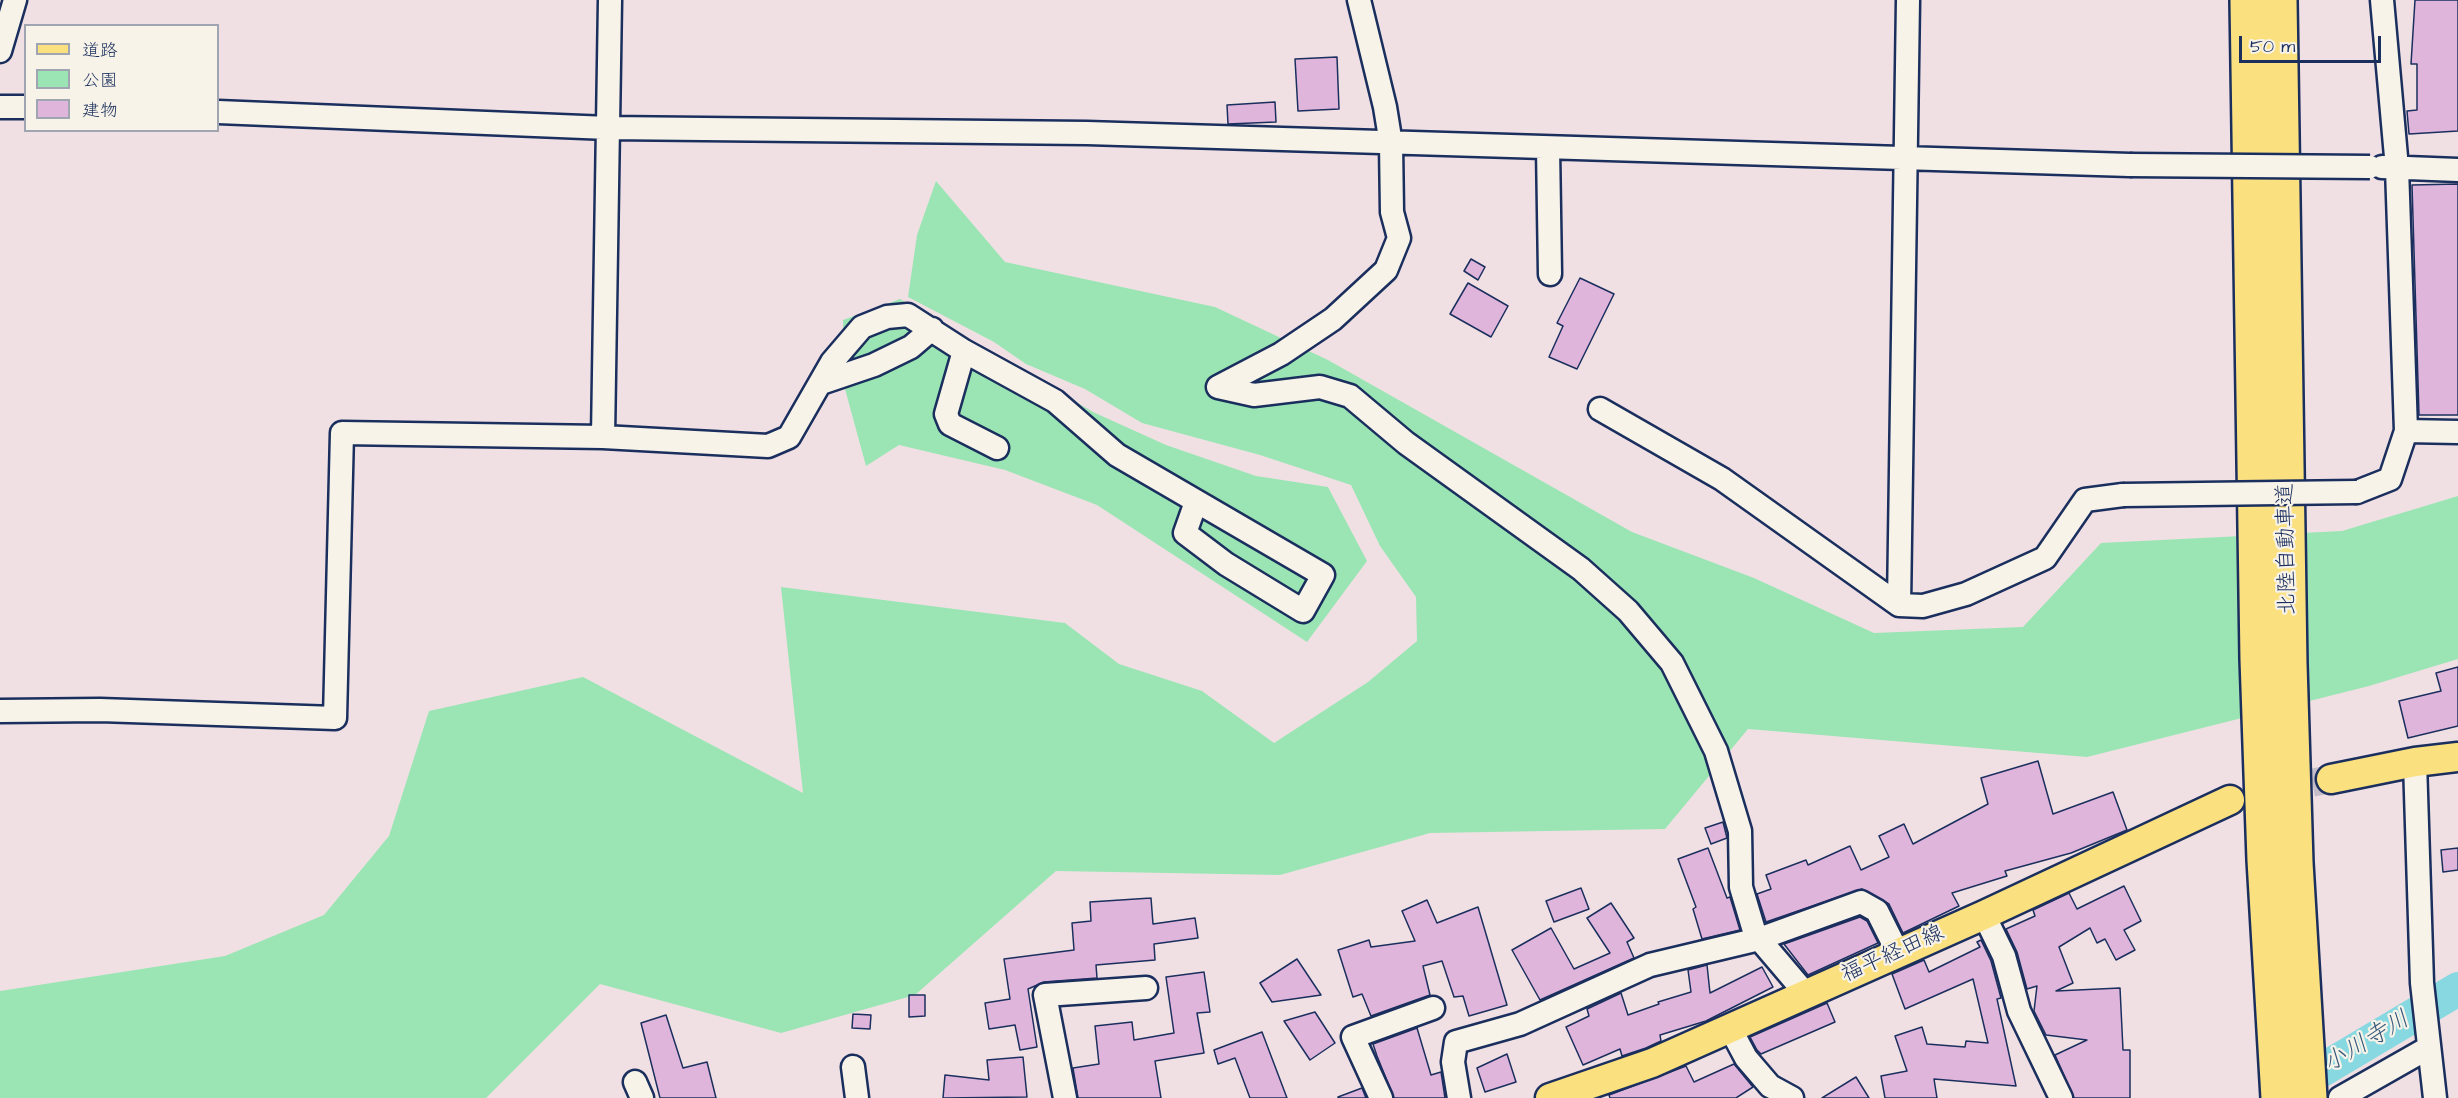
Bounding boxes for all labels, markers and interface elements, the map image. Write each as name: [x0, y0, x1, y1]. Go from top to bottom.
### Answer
legend: [24, 24, 219, 132]
scale bar: [2242, 24, 2384, 62]
text: 50 m: [2250, 34, 2295, 59]
text: 道路: [82, 38, 118, 63]
text: 公園: [82, 68, 118, 93]
text: 建物: [82, 98, 118, 123]
street label: 北陸自動車道: [2274, 483, 2302, 615]
street label: 福平経田線: [1837, 921, 1949, 989]
water label: 小川寺川: [2318, 1006, 2416, 1080]

